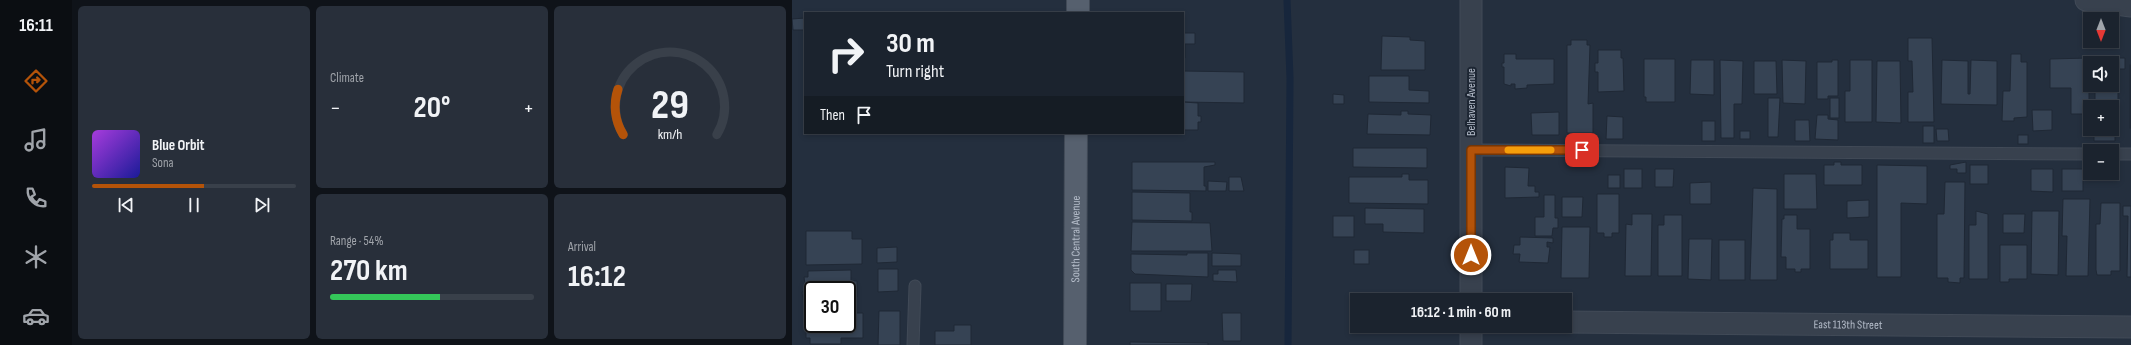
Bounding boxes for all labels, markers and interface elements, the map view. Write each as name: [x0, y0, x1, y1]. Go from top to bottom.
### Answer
north arrow: [2083, 12, 2119, 48]
map controls: [2083, 12, 2119, 180]
text: 16:11: [19, 15, 53, 36]
text: 30 m: [886, 27, 935, 60]
icon: right: [820, 28, 872, 80]
button: sound: [2083, 56, 2119, 92]
text: Turn right: [886, 61, 944, 82]
icon: directions: [22, 67, 50, 95]
street label: Belhaven Avenue: [1464, 68, 1479, 136]
text: Climate: [330, 70, 364, 86]
text: 29: [651, 81, 689, 130]
text: 20°: [414, 90, 450, 126]
text: −: [330, 95, 341, 122]
text: +: [523, 95, 534, 122]
button: +: [2083, 100, 2119, 136]
icon: arrive: [853, 104, 875, 126]
text: Then: [820, 106, 845, 125]
icon: music: [22, 126, 50, 154]
text: km/h: [658, 126, 682, 143]
pin: [1565, 133, 1599, 167]
text: Blue Orbit: [152, 136, 204, 155]
icon: arrive: [1571, 139, 1593, 161]
button: −: [2083, 144, 2119, 180]
text: Sona: [152, 155, 174, 171]
icon: phone: [22, 184, 50, 212]
icon: previous: [115, 194, 137, 216]
icon: pause: [183, 194, 205, 216]
icon: next: [251, 194, 273, 216]
street label: South Central Avenue: [1068, 195, 1083, 282]
text: Range · 54%: [330, 233, 384, 249]
position arrow: [1450, 234, 1492, 276]
text: Arrival: [568, 239, 596, 255]
icon: climate: [22, 243, 50, 271]
text: 270 km: [330, 253, 408, 289]
text: 16:12: [568, 259, 626, 295]
speed limit sign: 30: [804, 281, 856, 333]
icon: car: [22, 302, 50, 330]
text: 16:12 · 1 min · 60 m: [1411, 303, 1511, 322]
street label: East 113th Street: [1814, 317, 1883, 332]

